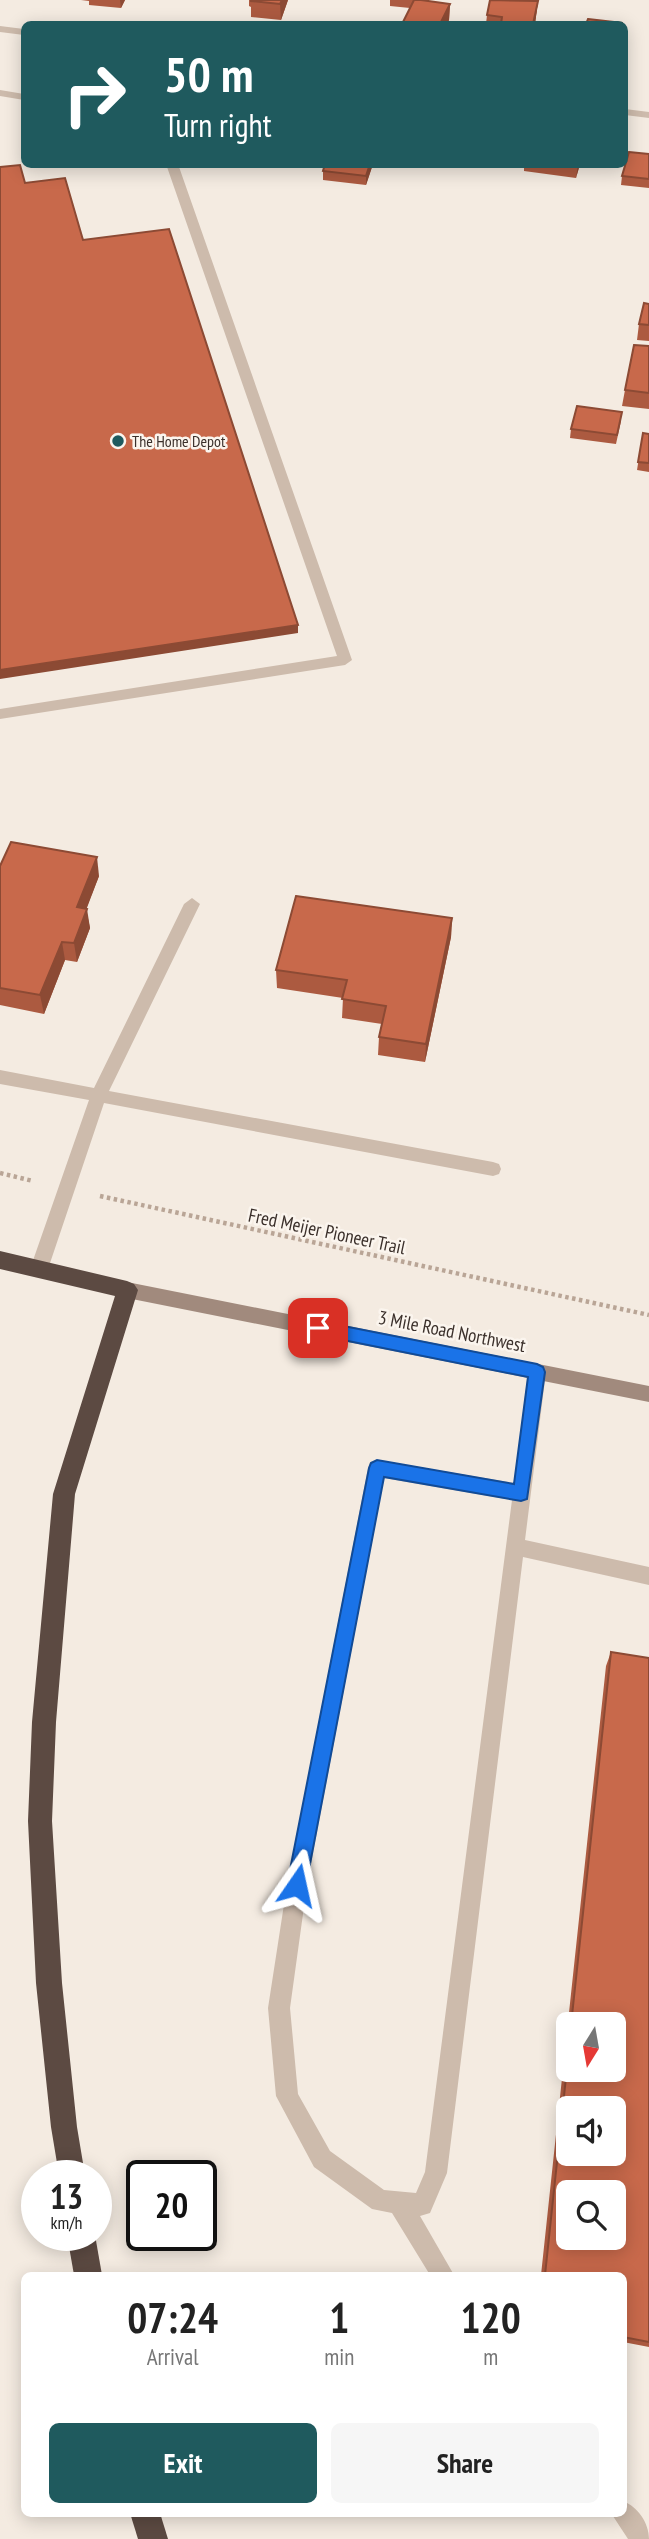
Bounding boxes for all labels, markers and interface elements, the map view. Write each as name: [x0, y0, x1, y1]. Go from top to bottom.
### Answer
text: 50 m: [164, 42, 253, 106]
icon: right: [49, 49, 140, 140]
text: Turn right: [164, 104, 272, 146]
place label: The Home Depot: [132, 431, 226, 451]
marker: The Home Depot: [110, 433, 126, 449]
street label: Fred Meijer Pioneer Trail: [246, 1203, 408, 1260]
pin: [288, 1298, 348, 1358]
street label: 3 Mile Road Northwest: [376, 1305, 529, 1357]
icon: arrive: [299, 1309, 337, 1347]
position arrow: [260, 1848, 334, 1922]
north arrow: [556, 2012, 626, 2082]
map controls: [556, 2012, 626, 2250]
button: sound: [556, 2096, 626, 2166]
speed limit sign: 20: [126, 2160, 217, 2251]
text: 13: [50, 2173, 83, 2219]
button: search: [556, 2180, 626, 2250]
text: km/h: [51, 2211, 82, 2234]
text: 07:24: [127, 2290, 218, 2345]
text: 1: [329, 2290, 349, 2345]
text: 120: [461, 2290, 521, 2345]
text: Arrival: [147, 2342, 199, 2371]
text: min: [324, 2342, 354, 2371]
text: m: [483, 2342, 498, 2371]
button: Exit: [49, 2423, 317, 2503]
button: Share: [331, 2423, 599, 2503]

